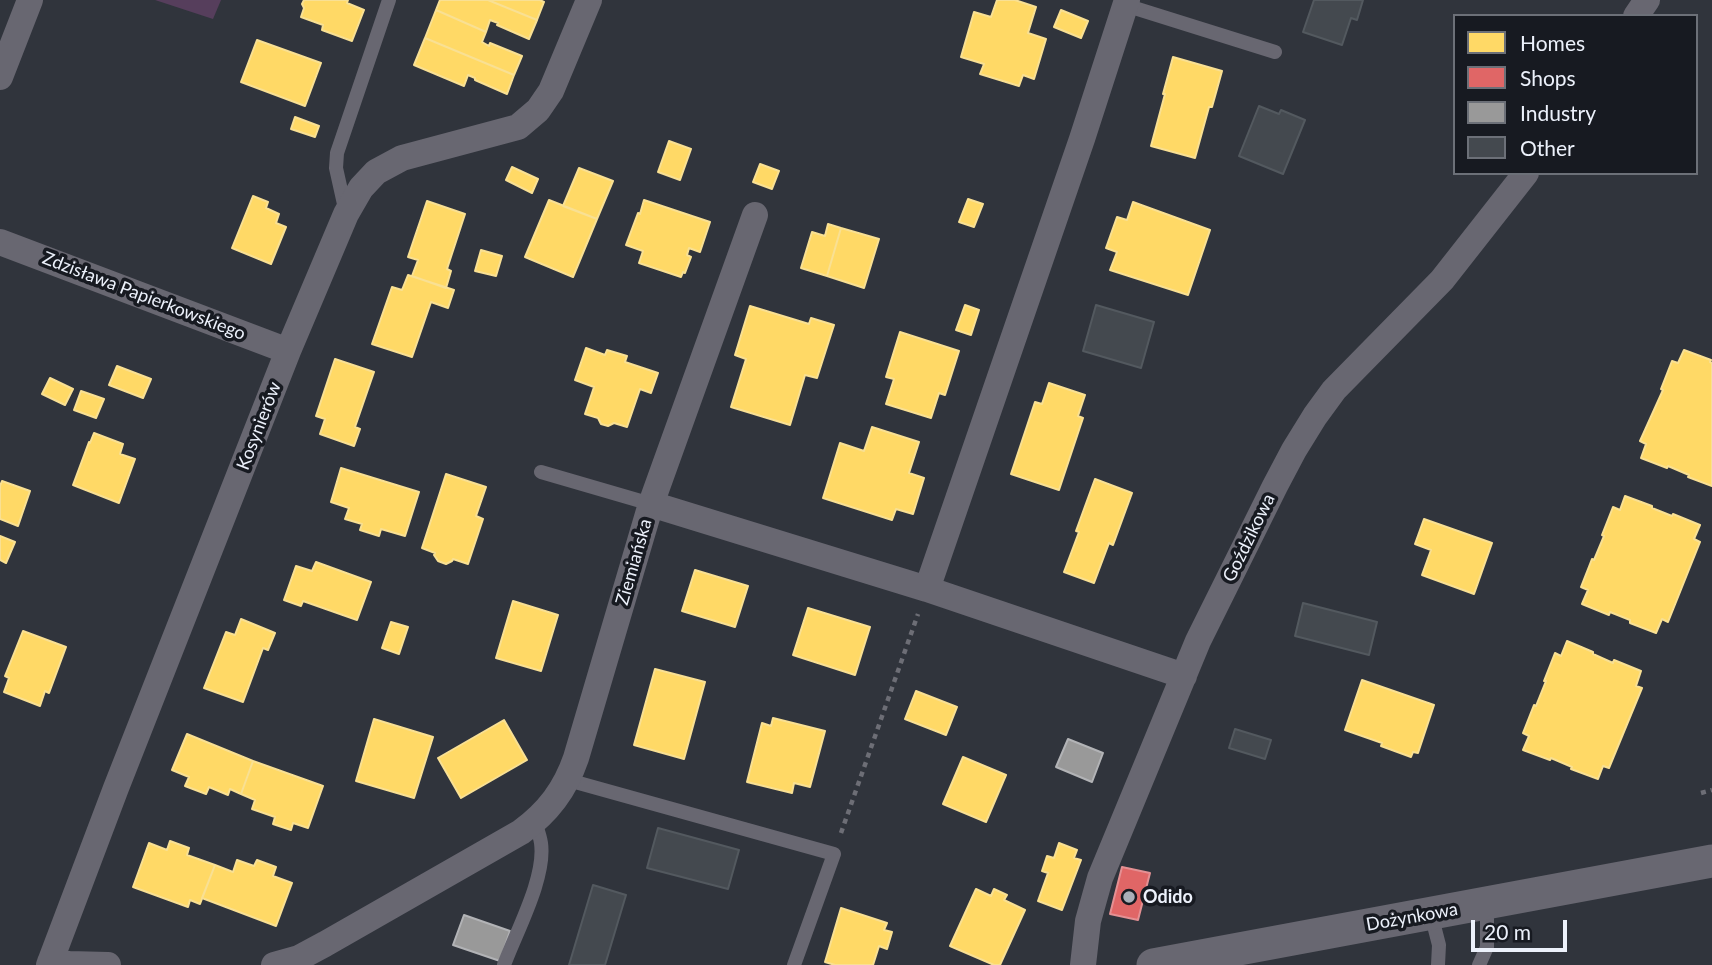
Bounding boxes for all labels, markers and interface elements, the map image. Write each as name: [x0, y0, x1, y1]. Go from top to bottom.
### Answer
legend: [1453, 14, 1698, 175]
text: Homes: [1520, 30, 1585, 55]
text: Shops: [1520, 65, 1576, 90]
text: Industry: [1520, 100, 1596, 125]
text: Other: [1520, 135, 1575, 160]
street label: Zdzisława Papierkowskiego: [39, 247, 249, 345]
street label: Kosynierów: [232, 379, 286, 473]
street label: Goździkowa: [1218, 490, 1280, 586]
street label: Ziemiańska: [611, 516, 657, 608]
place label: Odido: [1143, 886, 1193, 908]
marker: Odido: [1121, 889, 1137, 905]
street label: Dożynkowa: [1364, 898, 1460, 936]
scale bar: [1474, 906, 1570, 950]
text: 20 m: [1484, 919, 1531, 944]

